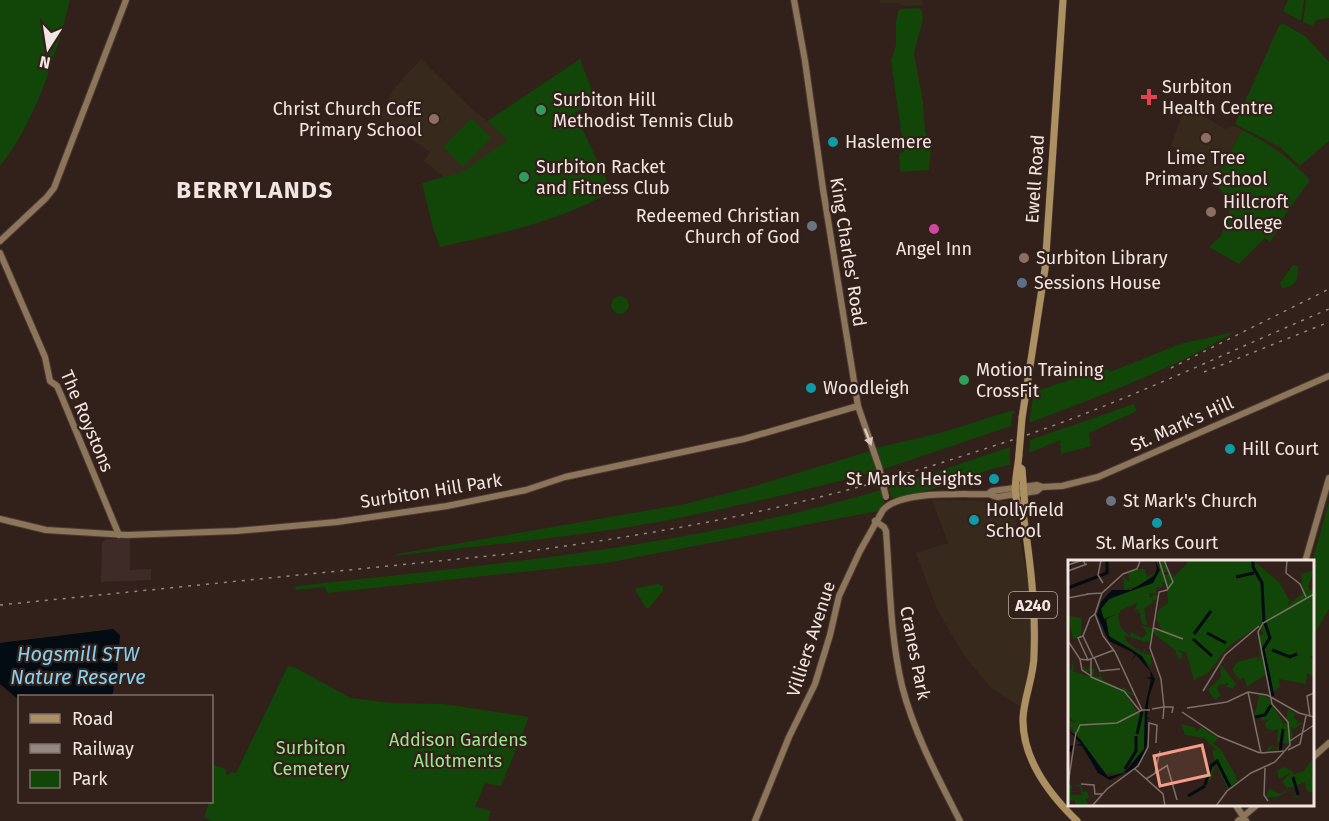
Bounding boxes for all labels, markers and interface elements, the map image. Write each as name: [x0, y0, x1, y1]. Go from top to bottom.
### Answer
north arrow: [18, 18, 78, 78]
text: N: [38, 52, 52, 73]
place label: Surbiton Health Centre: [1162, 76, 1273, 119]
marker: Surbiton Health Centre: [1140, 88, 1158, 106]
place label: Surbiton Hill Methodist Tennis Club: [553, 89, 734, 132]
place label: Christ Church CofE Primary School: [273, 98, 422, 141]
marker: Surbiton Hill Methodist Tennis Club: [534, 103, 548, 117]
marker: Christ Church CofE Primary School: [427, 112, 441, 126]
place label: Haslemere: [845, 131, 932, 153]
marker: Lime Tree Primary School: [1199, 131, 1213, 145]
street label: Ewell Road: [1021, 134, 1049, 224]
marker: Haslemere: [826, 135, 840, 149]
place label: Lime Tree Primary School: [1144, 147, 1268, 190]
place label: Surbiton Racket and Fitness Club: [536, 156, 670, 199]
marker: Surbiton Racket and Fitness Club: [517, 170, 531, 184]
district label: BERRYLANDS: [176, 176, 334, 204]
street label: King Charles' Road: [825, 176, 871, 328]
place label: Hillcroft College: [1223, 191, 1289, 234]
place label: Redeemed Christian Church of God: [636, 205, 800, 248]
marker: Hillcroft College: [1204, 205, 1218, 219]
marker: Redeemed Christian Church of God: [805, 219, 819, 233]
marker: Angel Inn: [927, 222, 941, 236]
place label: Angel Inn: [896, 238, 972, 260]
place label: Surbiton Library: [1036, 247, 1168, 269]
marker: Surbiton Library: [1017, 251, 1031, 265]
place label: Sessions House: [1034, 272, 1161, 294]
marker: Sessions House: [1015, 276, 1029, 290]
place label: Motion Training CrossFit: [976, 359, 1104, 402]
street label: The Roystons: [56, 367, 118, 475]
marker: Motion Training CrossFit: [957, 373, 971, 387]
place label: Woodleigh: [823, 377, 909, 399]
marker: Woodleigh: [804, 381, 818, 395]
street label: St. Mark's Hill: [1127, 392, 1237, 456]
one-way arrow: [863, 428, 873, 446]
place label: Hill Court: [1242, 438, 1319, 460]
marker: Hill Court: [1223, 442, 1237, 456]
place label: St Marks Heights: [846, 468, 982, 490]
street label: Surbiton Hill Park: [359, 469, 504, 513]
marker: St Marks Heights: [987, 472, 1001, 486]
place label: St Mark's Church: [1123, 490, 1257, 512]
marker: St Mark's Church: [1104, 494, 1118, 508]
place label: Hollyfield School: [986, 499, 1064, 542]
marker: Hollyfield School: [967, 513, 981, 527]
marker: St. Marks Court: [1150, 516, 1164, 530]
place label: St. Marks Court: [1096, 532, 1219, 554]
inset map: [1068, 560, 1314, 806]
street label: Villiers Avenue: [782, 578, 840, 700]
road number: A240: [1009, 592, 1057, 618]
street label: Cranes Park: [895, 604, 935, 702]
water label: Hogsmill STW Nature Reserve: [10, 642, 146, 689]
legend: [18, 695, 213, 803]
text: Road: [72, 708, 114, 730]
park label: Addison Gardens Allotments: [389, 729, 527, 772]
park label: Surbiton Cemetery: [273, 737, 349, 780]
text: Railway: [72, 738, 134, 760]
text: Park: [72, 768, 108, 790]

